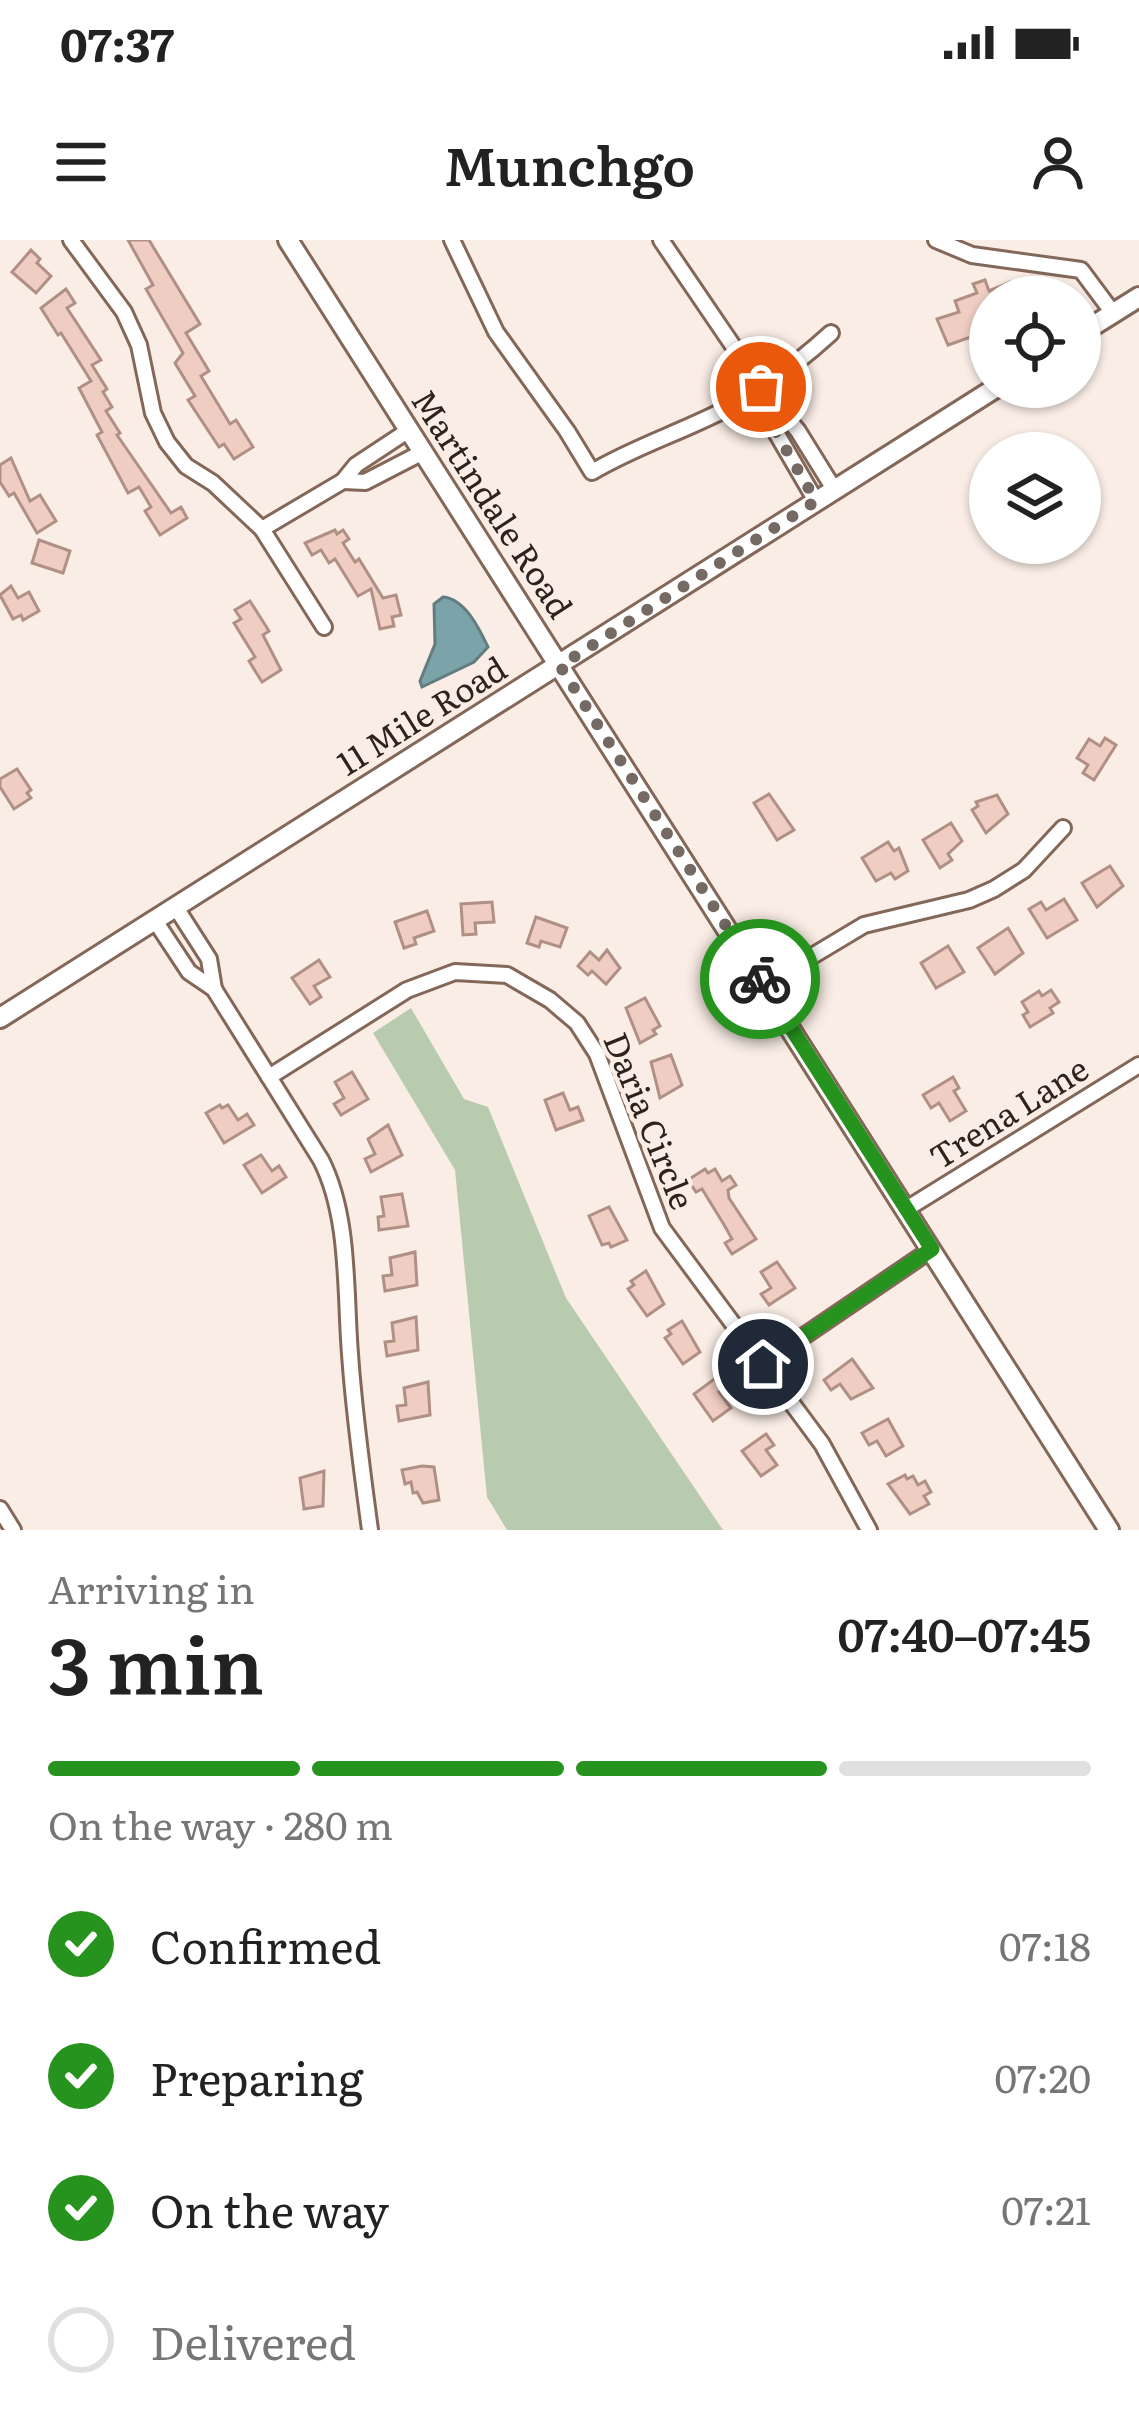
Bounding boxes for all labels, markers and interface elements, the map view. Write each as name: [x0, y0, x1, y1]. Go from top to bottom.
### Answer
text: 07:37: [60, 9, 174, 76]
text: Munchgo: [444, 122, 695, 203]
icon: menu: [48, 129, 114, 195]
icon: person: [1025, 129, 1091, 195]
map controls: [969, 276, 1101, 564]
button: locate: [969, 276, 1101, 408]
pin: [710, 336, 812, 438]
icon: bag: [728, 354, 794, 420]
street label: Martindale Road: [402, 379, 587, 627]
button: layers: [969, 432, 1101, 564]
street label: 11 Mile Road: [326, 642, 515, 785]
courier: [700, 919, 820, 1039]
icon: bike: [727, 946, 793, 1012]
street label: Daria Circle: [594, 1024, 709, 1216]
street label: Trena Lane: [919, 1043, 1097, 1179]
pin: [712, 1313, 814, 1415]
icon: home: [730, 1331, 796, 1397]
text: Arriving in: [48, 1558, 255, 1616]
text: 07:40–07:45: [838, 1599, 1091, 1666]
text: 3 min: [48, 1603, 264, 1719]
text: On the way · 280 m: [48, 1794, 393, 1852]
icon: check: [48, 1911, 114, 1977]
text: Confirmed: [150, 1911, 381, 1978]
text: 07:18: [999, 1915, 1091, 1973]
icon: check: [48, 2043, 114, 2109]
text: Preparing: [150, 2043, 364, 2110]
text: 07:20: [995, 2047, 1091, 2105]
icon: check: [48, 2175, 114, 2241]
text: On the way: [150, 2175, 389, 2242]
text: 07:21: [1001, 2179, 1091, 2237]
text: Delivered: [150, 2307, 356, 2374]

